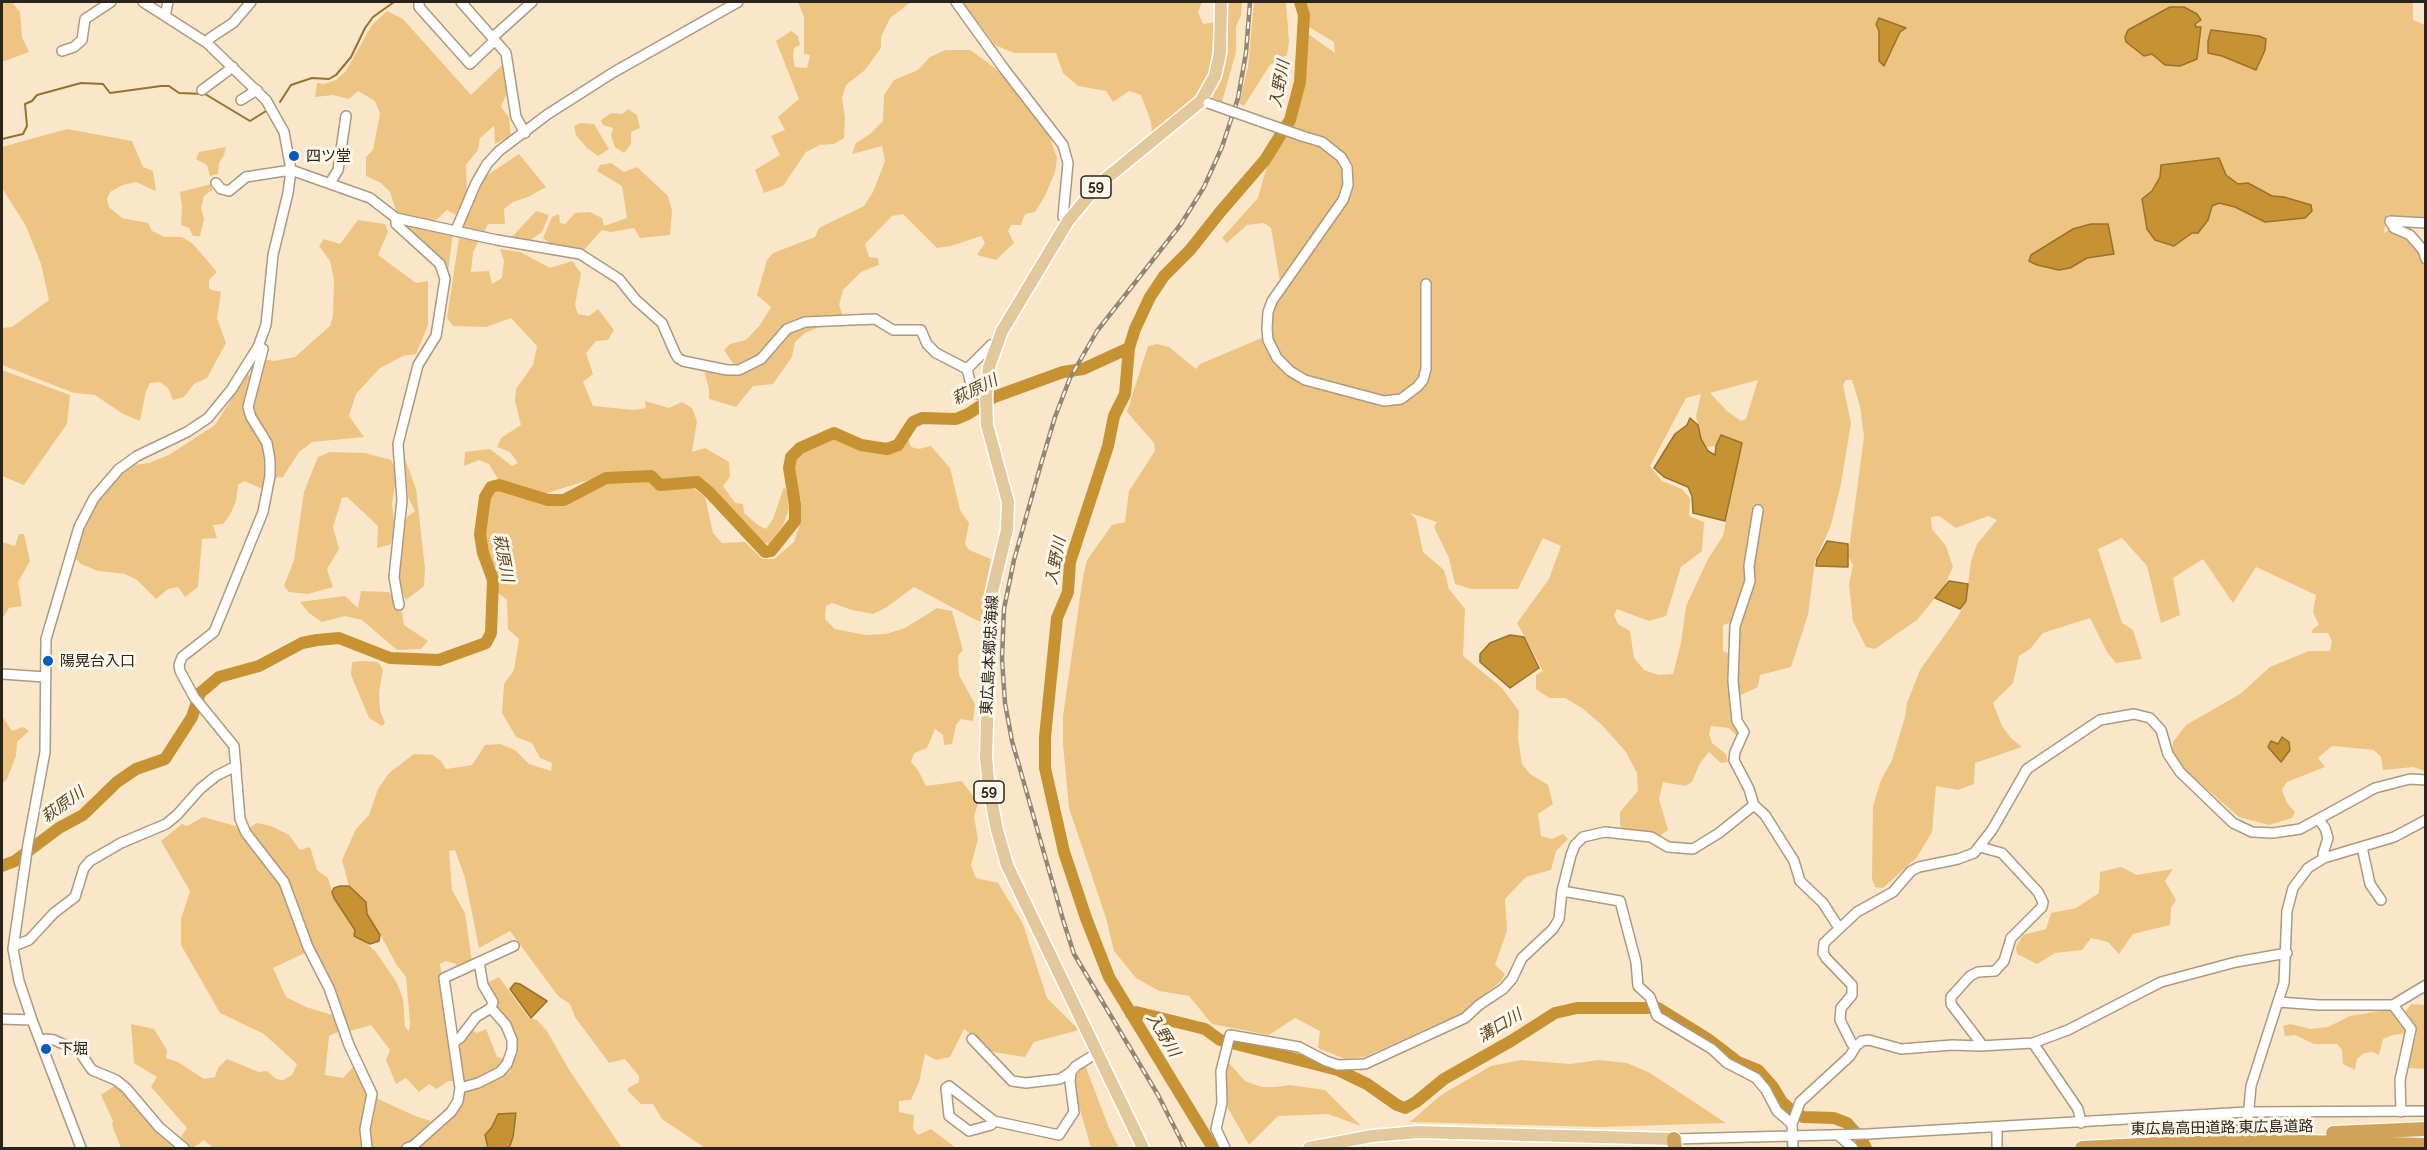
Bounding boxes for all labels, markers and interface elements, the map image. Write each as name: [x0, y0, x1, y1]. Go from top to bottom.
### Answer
water label: 入野川: [1266, 59, 1294, 109]
place label: 四ツ堂: [306, 147, 351, 165]
marker: 四ツ堂: [287, 149, 301, 163]
road number: 59: [1081, 176, 1111, 198]
water label: 萩原川: [949, 371, 1001, 409]
water label: 萩原川: [489, 533, 517, 583]
water label: 入野川: [1042, 536, 1070, 586]
street label: 東広島本郷忠海線: [978, 595, 1002, 715]
place label: 陽晃台入口: [60, 652, 135, 670]
marker: 陽晃台入口: [41, 654, 55, 668]
road number: 59: [974, 781, 1004, 803]
water label: 萩原川: [38, 783, 88, 827]
water label: 溝口川: [1474, 1005, 1526, 1047]
water label: 入野川: [1142, 1009, 1184, 1061]
place label: 下堀: [58, 1040, 88, 1058]
marker: 下堀: [39, 1042, 53, 1056]
street label: 東広島高田道路;東広島道路: [2130, 1117, 2314, 1139]

